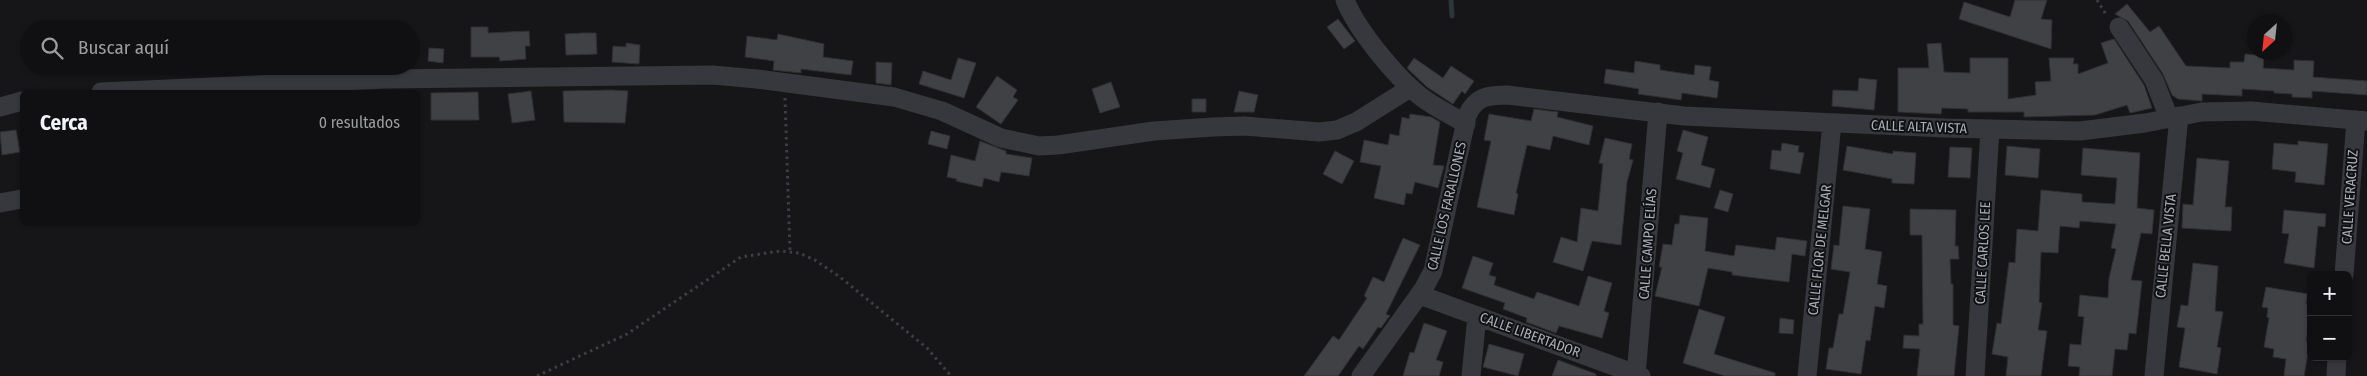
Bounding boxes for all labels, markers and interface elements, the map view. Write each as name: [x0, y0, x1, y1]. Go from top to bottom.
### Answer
north arrow: [2247, 15, 2292, 60]
search box: [20, 20, 420, 75]
icon: search: [38, 34, 66, 62]
text: Buscar aquí: [78, 36, 169, 59]
text: Cerca: [40, 110, 88, 136]
text: 0 resultados: [319, 113, 400, 132]
street label: CALLE ALTA VISTA: [1871, 117, 1968, 137]
street label: CALLE LOS FARALLONES: [1424, 140, 1470, 272]
street label: CALLE VERACRUZ: [2338, 149, 2362, 245]
street label: CALLE FLOR DE MELGAR: [1805, 183, 1835, 316]
street label: CALLE CAMPO ELÍAS: [1635, 188, 1660, 300]
street label: CALLE BELLA VISTA: [2152, 192, 2180, 299]
street label: CALLE CARLOS LEE: [1972, 201, 1994, 305]
map controls: [2307, 271, 2352, 361]
button: +: [2307, 271, 2352, 316]
street label: CALLE LIBERTADOR: [1477, 309, 1583, 361]
button: −: [2307, 316, 2352, 361]

